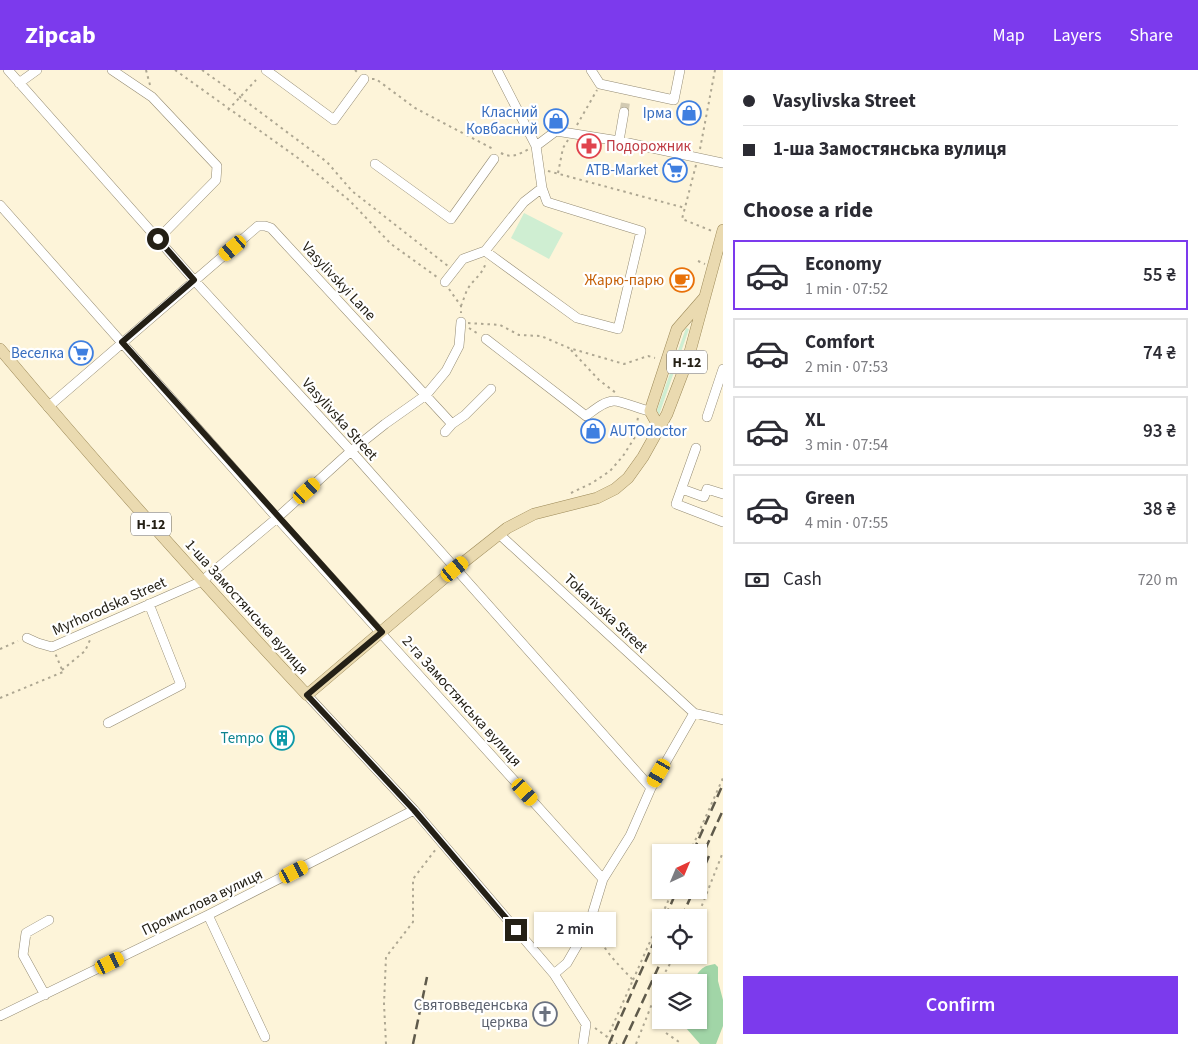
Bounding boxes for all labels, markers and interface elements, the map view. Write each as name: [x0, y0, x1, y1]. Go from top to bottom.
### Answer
text: Zipcab: [25, 18, 96, 53]
text: Map: [993, 23, 1025, 48]
text: Layers: [1053, 23, 1102, 48]
text: Share: [1130, 23, 1173, 48]
text: Vasylivska Street: [773, 88, 916, 115]
shop icon: Ірма: [676, 100, 702, 126]
place label: Класний Ковбасний: [466, 102, 538, 140]
place label: Ірма: [643, 103, 672, 124]
shop icon: Класний Ковбасний: [543, 108, 569, 134]
pharmacy icon: Подорожник: [576, 133, 602, 159]
place label: Подорожник: [606, 136, 692, 157]
text: 1-ша Замостянська вулиця: [773, 136, 1007, 163]
supermarket icon: ATB-Market: [662, 157, 688, 183]
place label: ATB-Market: [586, 160, 658, 181]
text: Choose a ride: [743, 194, 873, 226]
route start: [147, 228, 169, 250]
car: [216, 233, 249, 263]
street label: Vasylivskyi Lane: [297, 237, 381, 325]
text: Economy: [805, 251, 882, 278]
icon: car: [745, 253, 790, 298]
text: 55 ₴: [1143, 262, 1176, 289]
cafe icon: Жарю-парю: [669, 267, 695, 293]
place label: Жарю-парю: [585, 270, 664, 291]
text: 1 min · 07:52: [805, 278, 888, 300]
text: Comfort: [805, 329, 875, 356]
icon: car: [745, 331, 790, 376]
supermarket icon: Веселка: [68, 340, 94, 366]
text: 74 ₴: [1143, 340, 1176, 367]
place label: Веселка: [11, 343, 64, 364]
road number: Н-12: [667, 350, 707, 374]
text: 2 min · 07:53: [805, 356, 888, 378]
street label: Vasylivska Street: [297, 373, 382, 465]
text: XL: [805, 407, 826, 434]
icon: car: [745, 409, 790, 454]
shop icon: AUTOdoctor: [580, 418, 606, 444]
text: 93 ₴: [1143, 418, 1176, 445]
place label: AUTOdoctor: [610, 421, 687, 442]
text: 3 min · 07:54: [805, 434, 888, 456]
car: [290, 475, 323, 507]
text: Green: [805, 485, 855, 512]
icon: car: [745, 487, 790, 532]
text: 38 ₴: [1143, 496, 1176, 523]
road number: Н-12: [131, 512, 171, 536]
text: 4 min · 07:55: [805, 512, 888, 534]
street label: 1-ша Замостянська вулиця: [180, 535, 313, 680]
car: [438, 554, 471, 584]
icon: cash: [743, 566, 771, 594]
text: Cash: [783, 566, 822, 593]
street label: Tokarivska Street: [559, 569, 652, 658]
text: 720 m: [1138, 569, 1178, 591]
street label: Myrhorodska Street: [49, 572, 169, 641]
street label: 2-га Замостянська вулиця: [397, 631, 526, 772]
building icon: Tempo: [269, 725, 295, 751]
place label: Tempo: [221, 728, 264, 749]
car: [645, 756, 672, 790]
car: [509, 776, 540, 808]
north arrow: [652, 844, 708, 899]
map controls: [652, 844, 707, 1029]
car: [277, 859, 310, 885]
street label: Промислова вулиця: [138, 864, 266, 941]
button: locate: [652, 909, 707, 964]
callout: 2 min: [534, 912, 616, 948]
text: 2 min: [556, 918, 594, 940]
route end: [505, 919, 527, 941]
car: [93, 950, 126, 976]
button: layers: [652, 974, 707, 1029]
button: Confirm: [743, 976, 1178, 1034]
place label: Святовведенська церква: [414, 995, 528, 1033]
church icon: Святовведенська церква: [532, 1001, 558, 1027]

